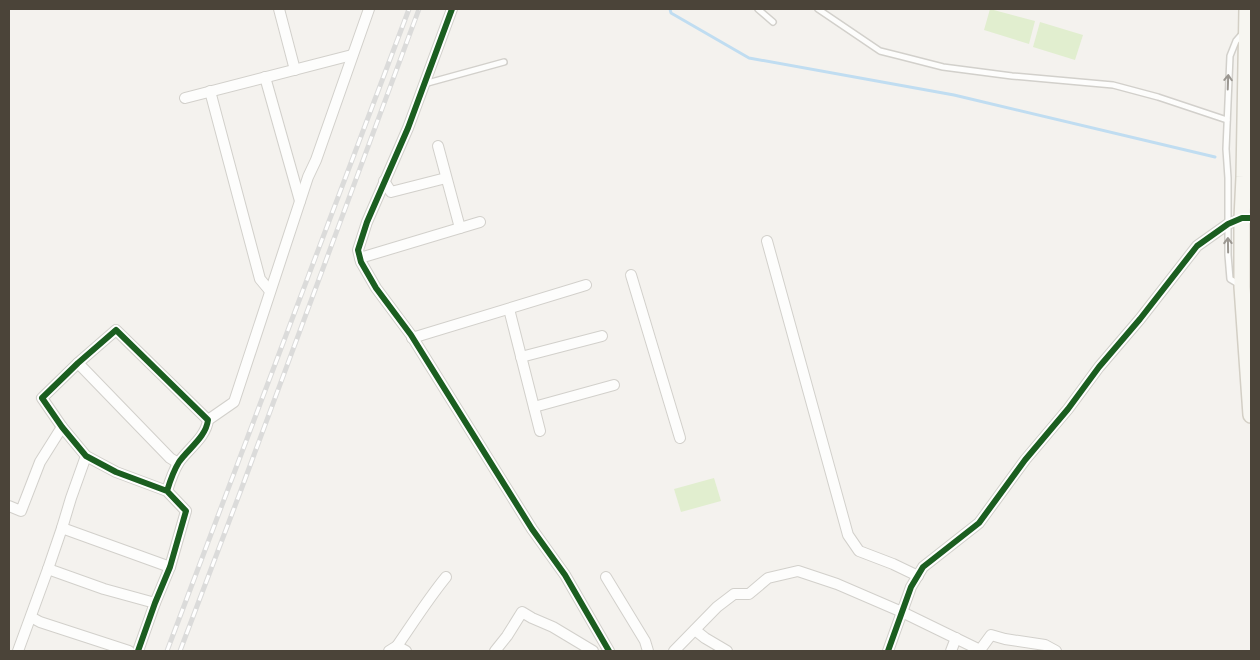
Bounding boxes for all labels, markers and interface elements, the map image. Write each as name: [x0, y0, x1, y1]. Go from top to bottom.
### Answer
one-way arrow: [1223, 75, 1233, 91]
one-way arrow: [1223, 237, 1233, 253]

